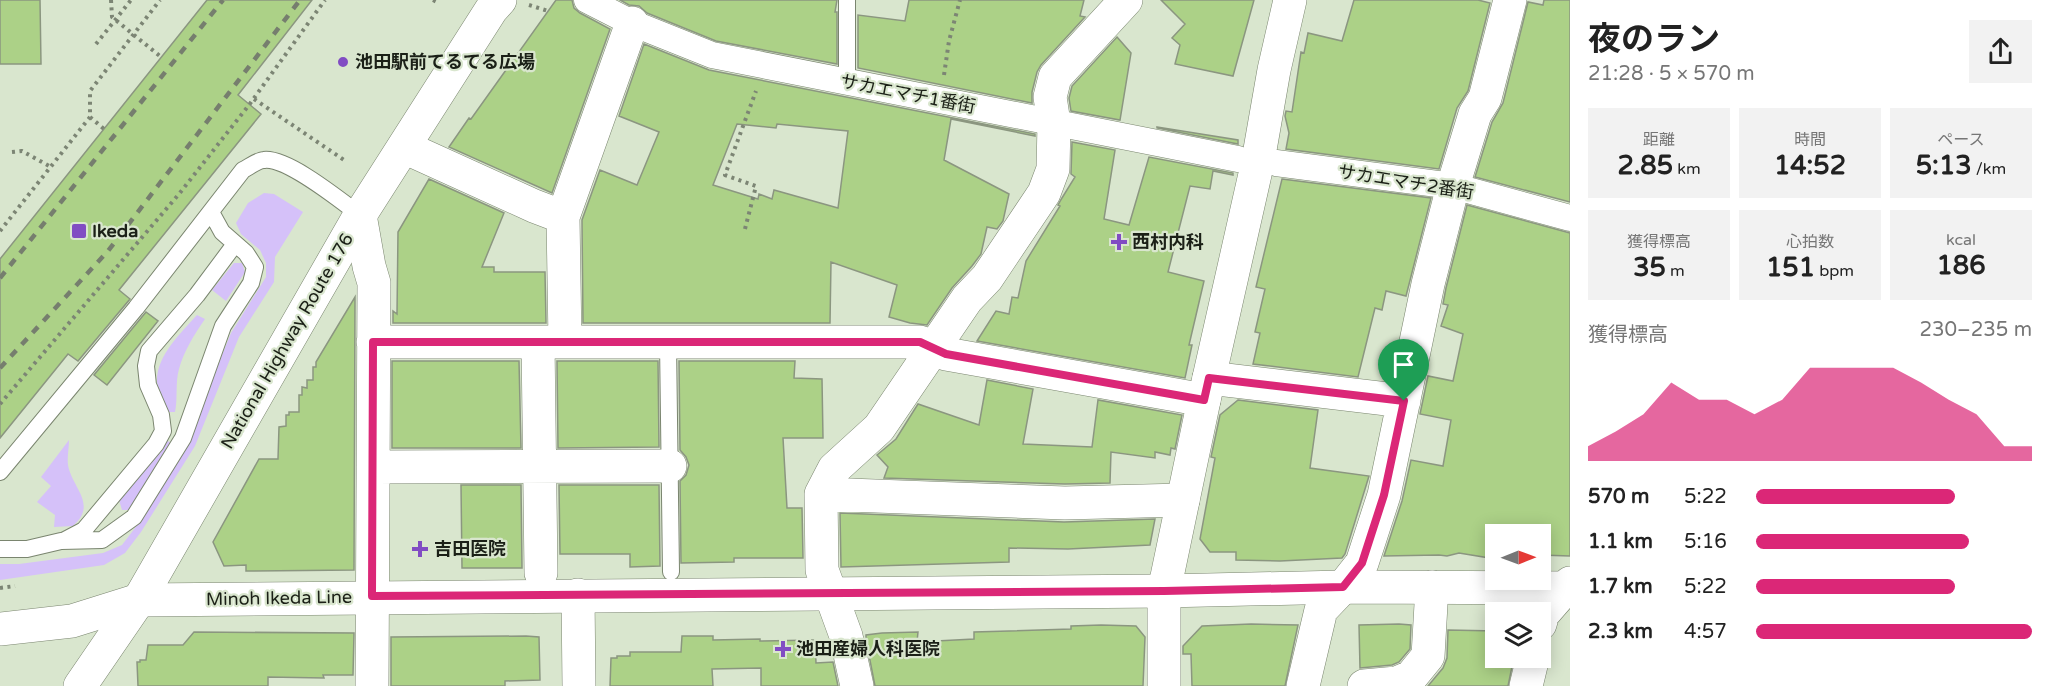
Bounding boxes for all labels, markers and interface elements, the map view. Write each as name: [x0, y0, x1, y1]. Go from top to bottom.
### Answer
text: 夜のラン: [1588, 20, 1720, 59]
button: share: [1969, 20, 2032, 83]
place label: 池田駅前てるてる広場: [355, 51, 535, 73]
marker: 池田駅前てるてる広場: [336, 55, 350, 69]
text: 21:28 · 5 × 570 m: [1588, 62, 1755, 86]
street label: サカエマチ1番街: [839, 70, 977, 118]
text: 距離: [1643, 130, 1675, 150]
text: 時間: [1794, 130, 1826, 150]
text: ペース: [1937, 130, 1985, 150]
text: 2.85: [1617, 150, 1673, 181]
text: 14:52: [1774, 150, 1846, 181]
text: 5:13: [1916, 150, 1972, 181]
text: km: [1673, 159, 1701, 179]
text: /km: [1972, 159, 2006, 179]
street label: サカエマチ2番街: [1336, 160, 1476, 204]
place label: Ikeda: [92, 220, 138, 242]
marker: Ikeda: [70, 222, 88, 240]
street label: National Highway Route 176: [216, 229, 358, 453]
text: kcal: [1946, 230, 1976, 250]
place label: 西村内科: [1132, 231, 1204, 253]
text: 獲得標高: [1627, 232, 1691, 252]
text: 心拍数: [1786, 232, 1834, 252]
marker: 西村内科: [1110, 233, 1128, 251]
text: 186: [1937, 250, 1985, 281]
text: 35: [1633, 252, 1666, 283]
text: 151: [1766, 252, 1815, 283]
text: m: [1666, 261, 1685, 281]
text: bpm: [1815, 261, 1854, 281]
text: 230–235 m: [1919, 318, 2032, 342]
text: 獲得標高: [1588, 323, 1668, 347]
pin: [1378, 339, 1429, 401]
icon: arrive: [1387, 348, 1420, 381]
text: 570 m: [1588, 485, 1649, 509]
text: 5:22: [1684, 485, 1727, 509]
north arrow: [1485, 524, 1551, 590]
map controls: [1485, 524, 1551, 668]
text: 1.1 km: [1588, 530, 1653, 554]
text: 5:16: [1684, 530, 1727, 554]
place label: 吉田医院: [434, 538, 506, 560]
marker: 吉田医院: [411, 540, 429, 558]
text: 1.7 km: [1588, 575, 1653, 599]
text: 5:22: [1684, 575, 1727, 599]
street label: Minoh Ikeda Line: [206, 586, 352, 610]
button: layers: [1485, 602, 1551, 668]
text: 2.3 km: [1588, 620, 1653, 644]
text: 4:57: [1684, 620, 1727, 644]
place label: 池田産婦人科医院: [796, 638, 940, 660]
marker: 池田産婦人科医院: [774, 640, 792, 658]

